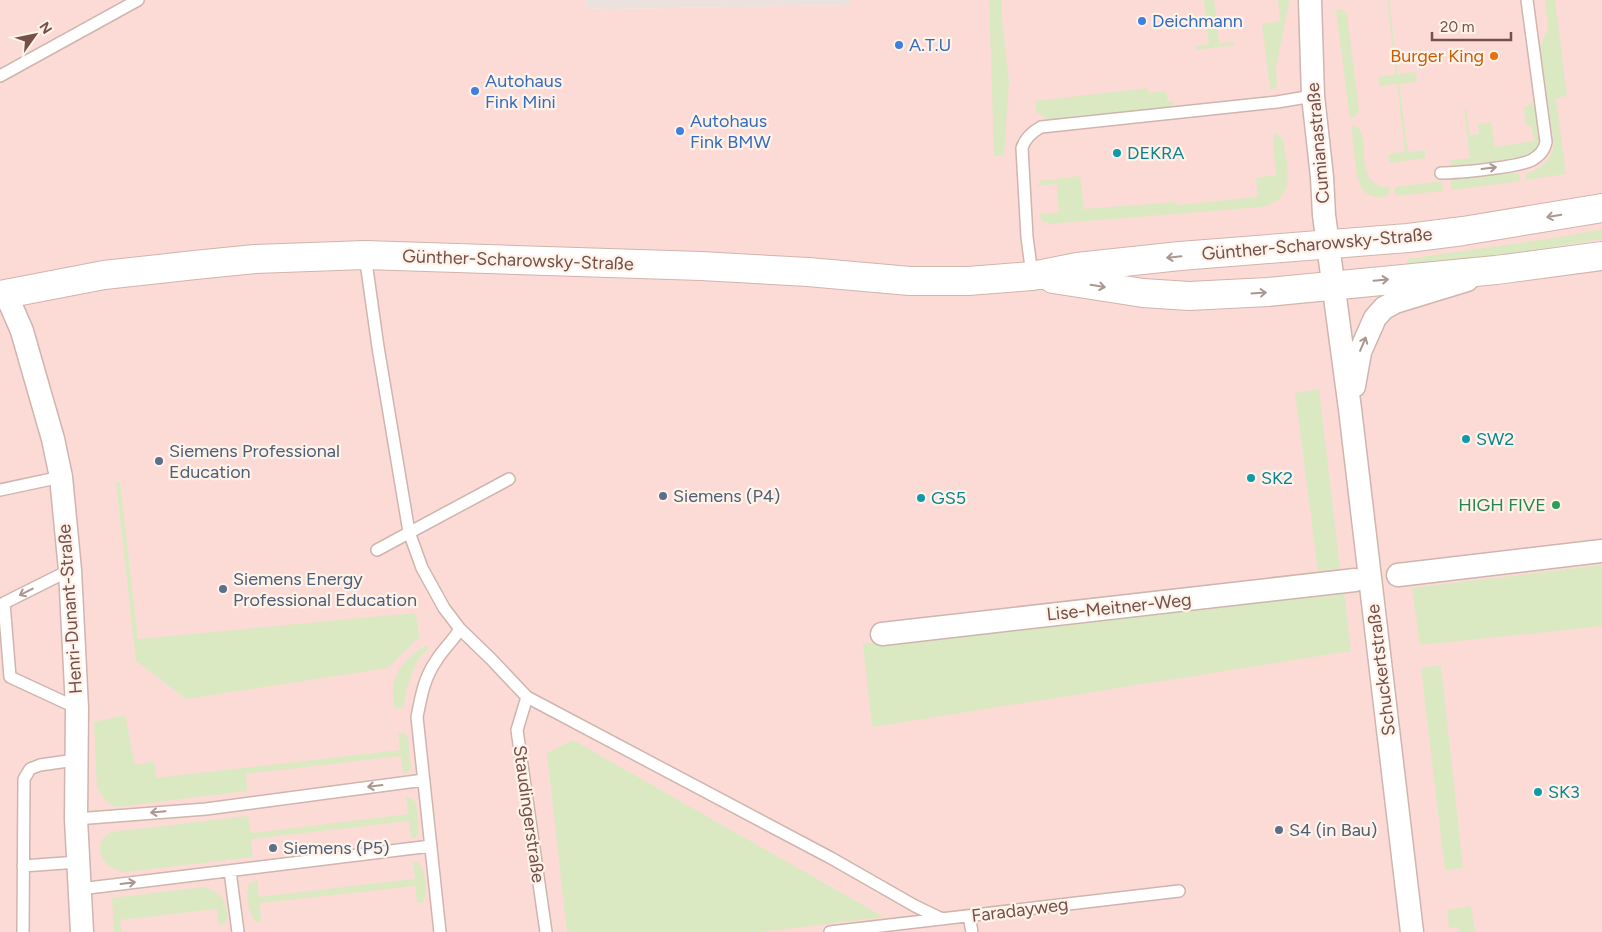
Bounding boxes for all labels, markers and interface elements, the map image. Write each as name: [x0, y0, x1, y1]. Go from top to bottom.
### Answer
north arrow: [10, 10, 60, 60]
place label: Deichmann: [1152, 10, 1243, 32]
scale bar: [1432, 10, 1511, 42]
marker: Deichmann: [1136, 15, 1148, 27]
text: 20 m: [1440, 18, 1474, 36]
text: N: [35, 19, 56, 37]
place label: A.T.U: [909, 34, 951, 56]
marker: A.T.U: [893, 39, 905, 51]
place label: Burger King: [1390, 45, 1484, 67]
marker: Burger King: [1488, 50, 1500, 62]
place label: Autohaus Fink Mini: [485, 70, 562, 113]
street label: Cumianastraße: [1302, 81, 1334, 204]
marker: Autohaus Fink Mini: [469, 85, 481, 97]
place label: Autohaus Fink BMW: [690, 110, 771, 153]
marker: Autohaus Fink BMW: [674, 125, 686, 137]
place label: DEKRA: [1127, 142, 1185, 164]
marker: DEKRA: [1111, 147, 1123, 159]
one-way arrow: [1481, 163, 1497, 173]
one-way arrow: [1546, 211, 1562, 221]
street label: Günther-Scharowsky-Straße: [1201, 223, 1434, 265]
street label: Günther-Scharowsky-Straße: [402, 245, 634, 275]
one-way arrow: [1166, 252, 1182, 261]
one-way arrow: [1372, 276, 1388, 285]
one-way arrow: [1089, 281, 1105, 291]
one-way arrow: [1251, 288, 1267, 297]
one-way arrow: [1359, 337, 1369, 352]
place label: SW2: [1476, 428, 1514, 450]
marker: SW2: [1460, 433, 1472, 445]
place label: Siemens Professional Education: [169, 440, 340, 483]
marker: Siemens Professional Education: [153, 455, 165, 467]
place label: SK2: [1261, 467, 1293, 489]
marker: SK2: [1245, 472, 1257, 484]
place label: Siemens (P4): [673, 485, 780, 507]
place label: GS5: [931, 487, 966, 509]
marker: Siemens (P4): [657, 490, 669, 502]
marker: GS5: [915, 492, 927, 504]
place label: HIGH FIVE: [1458, 494, 1546, 516]
marker: HIGH FIVE: [1550, 499, 1562, 511]
street label: Henri-Dunant-Straße: [53, 523, 87, 695]
place label: Siemens Energy Professional Education: [233, 568, 417, 611]
marker: Siemens Energy Professional Education: [217, 583, 229, 595]
one-way arrow: [19, 587, 34, 597]
street label: Lise-Meitner-Weg: [1045, 588, 1193, 626]
street label: Schuckertstraße: [1362, 603, 1400, 737]
street label: Staudingerstraße: [508, 744, 550, 884]
one-way arrow: [368, 781, 384, 791]
place label: SK3: [1548, 781, 1580, 803]
marker: SK3: [1532, 786, 1544, 798]
one-way arrow: [150, 808, 166, 817]
place label: S4 (in Bau): [1289, 819, 1377, 841]
marker: S4 (in Bau): [1273, 824, 1285, 836]
place label: Siemens (P5): [283, 837, 390, 859]
marker: Siemens (P5): [267, 842, 279, 854]
one-way arrow: [120, 878, 136, 888]
street label: Faradayweg: [970, 893, 1070, 927]

